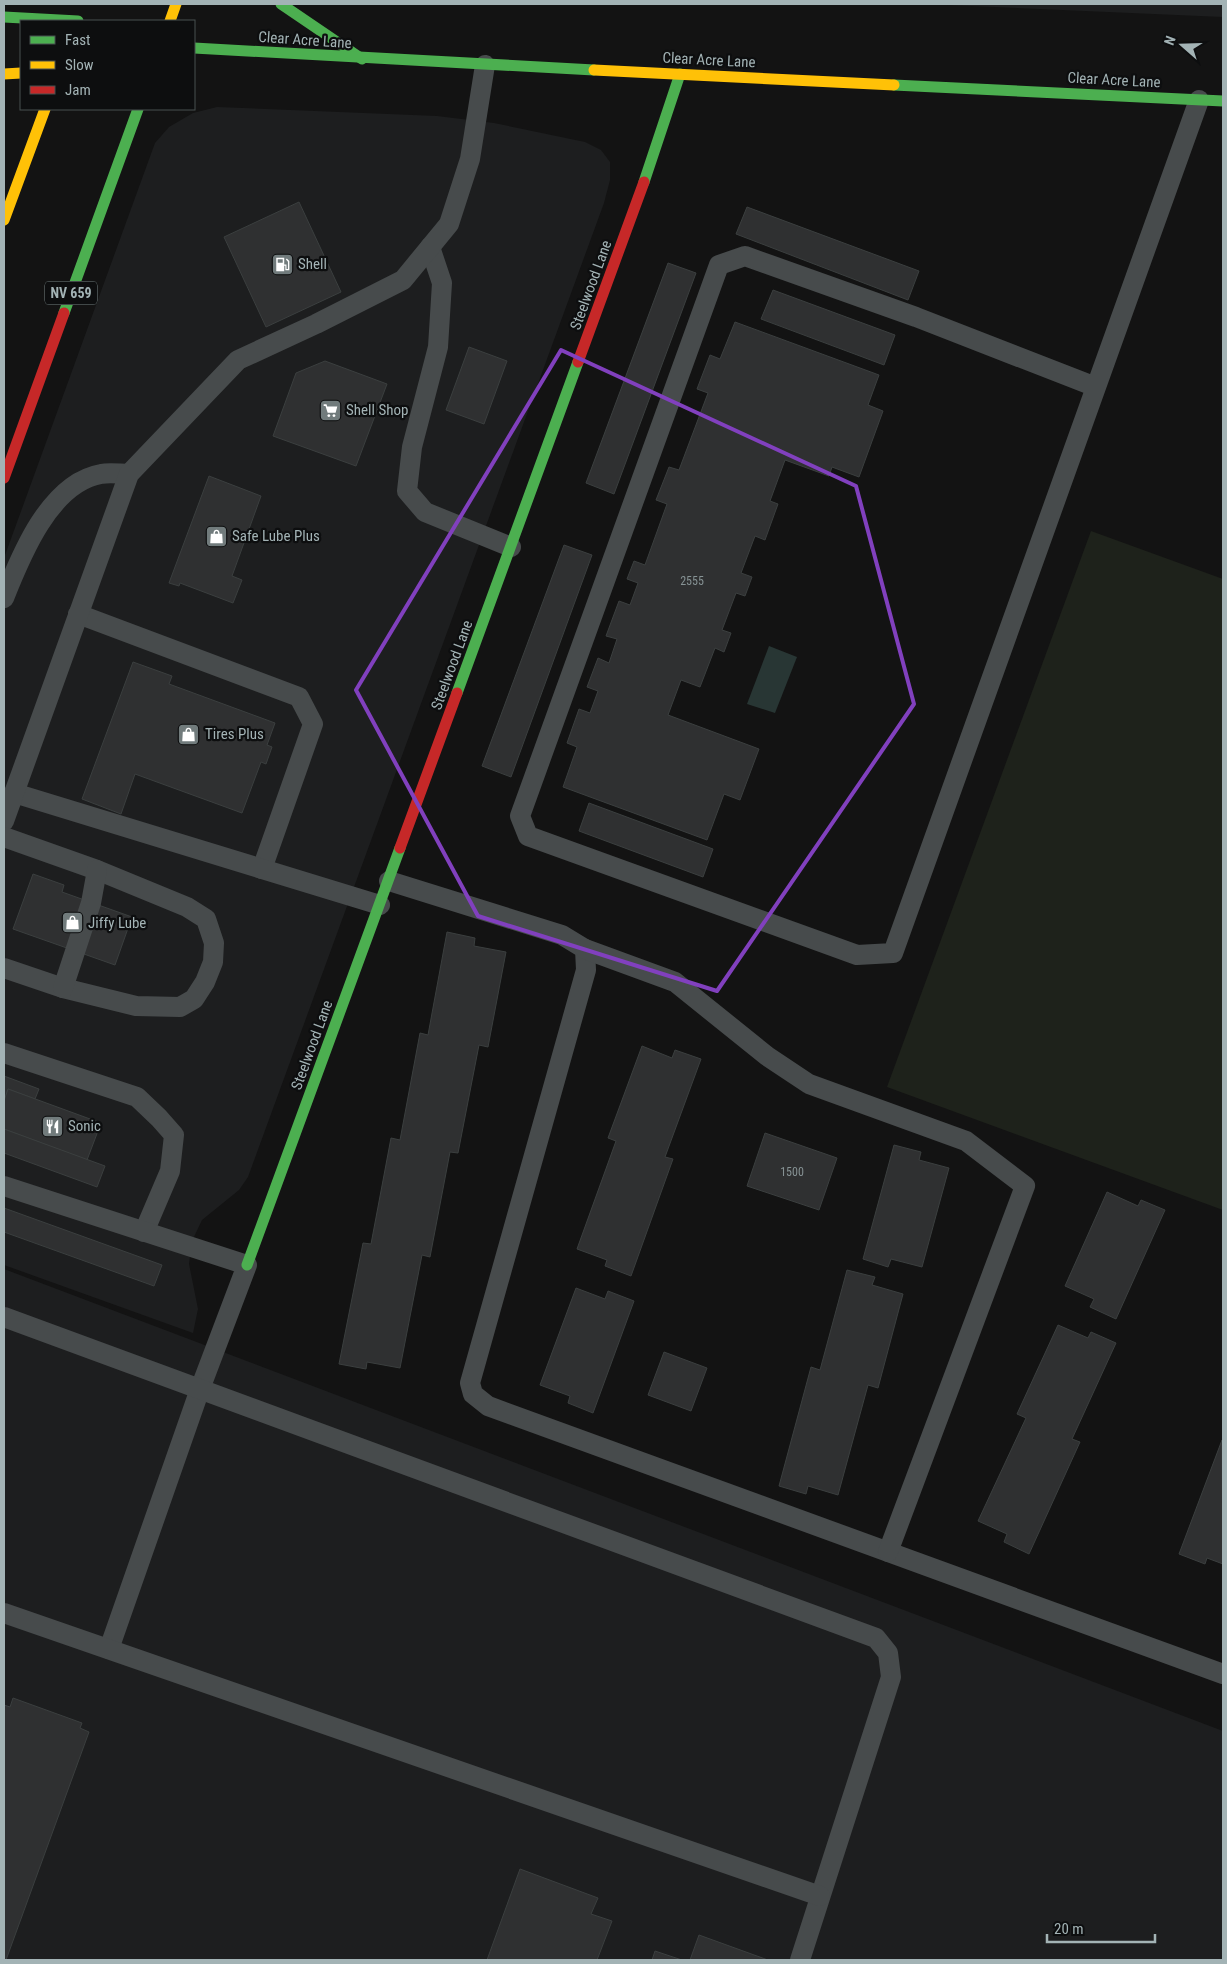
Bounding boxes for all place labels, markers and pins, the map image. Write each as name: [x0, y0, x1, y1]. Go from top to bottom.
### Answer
fuel station icon: Shell: [270, 252, 294, 276]
place label: Shell: [298, 255, 327, 273]
supermarket icon: Shell Shop: [318, 398, 342, 422]
place label: Shell Shop: [346, 401, 408, 419]
shop icon: Safe Lube Plus: [204, 524, 228, 548]
place label: Safe Lube Plus: [232, 527, 320, 545]
shop icon: Tires Plus: [177, 722, 201, 746]
place label: Tires Plus: [205, 725, 264, 743]
shop icon: Jiffy Lube: [60, 911, 84, 935]
place label: Jiffy Lube: [88, 914, 146, 932]
restaurant icon: Sonic: [40, 1114, 64, 1138]
place label: Sonic: [68, 1117, 101, 1135]

